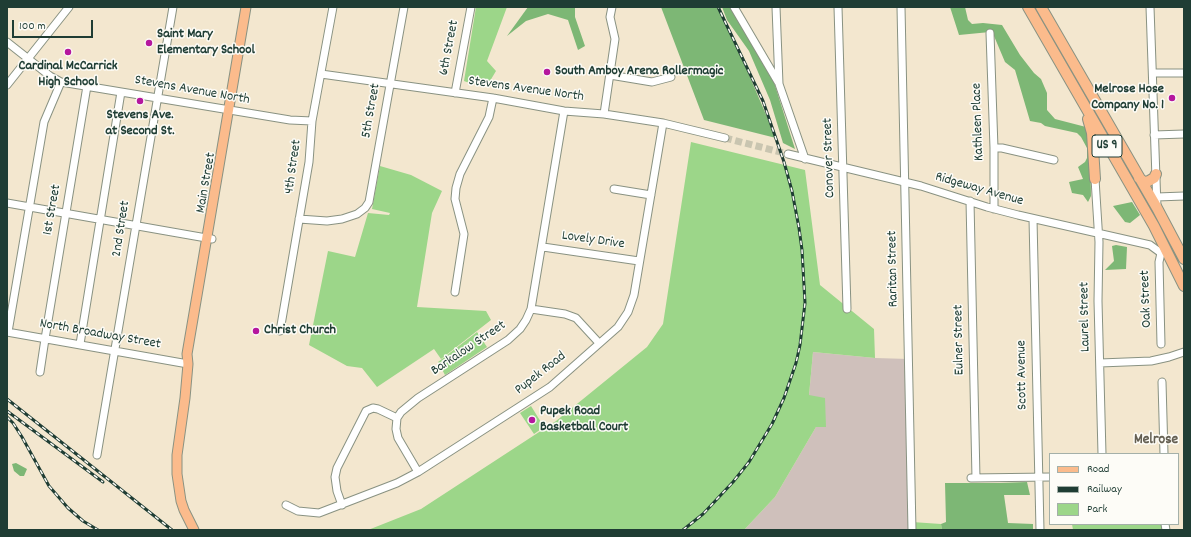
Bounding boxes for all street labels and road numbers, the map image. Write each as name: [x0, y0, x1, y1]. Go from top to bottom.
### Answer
street label: 6th Street: [436, 19, 464, 77]
street label: Stevens Avenue North: [133, 73, 251, 109]
street label: Stevens Avenue North: [467, 74, 585, 106]
street label: 5th Street: [359, 82, 385, 140]
street label: Kathleen Place: [969, 83, 989, 161]
street label: Conover Street: [820, 118, 840, 198]
road number: US 9: [1092, 135, 1122, 157]
street label: 4th Street: [282, 139, 306, 195]
street label: Main Street: [193, 151, 221, 215]
street label: Ridgeway Avenue: [933, 169, 1025, 211]
street label: 1st Street: [40, 183, 66, 237]
street label: 2nd Street: [109, 200, 135, 258]
street label: Lovely Drive: [561, 228, 625, 254]
street label: Raritan Street: [885, 231, 903, 307]
street label: Oak Street: [1138, 270, 1156, 328]
street label: Laurel Street: [1077, 282, 1095, 352]
street label: Eulner Street: [951, 304, 969, 376]
street label: North Broadway Street: [38, 316, 162, 354]
street label: Barkalow Street: [428, 318, 510, 380]
street label: Scott Avenue: [1014, 340, 1032, 410]
street label: Pupek Road: [512, 349, 570, 399]

